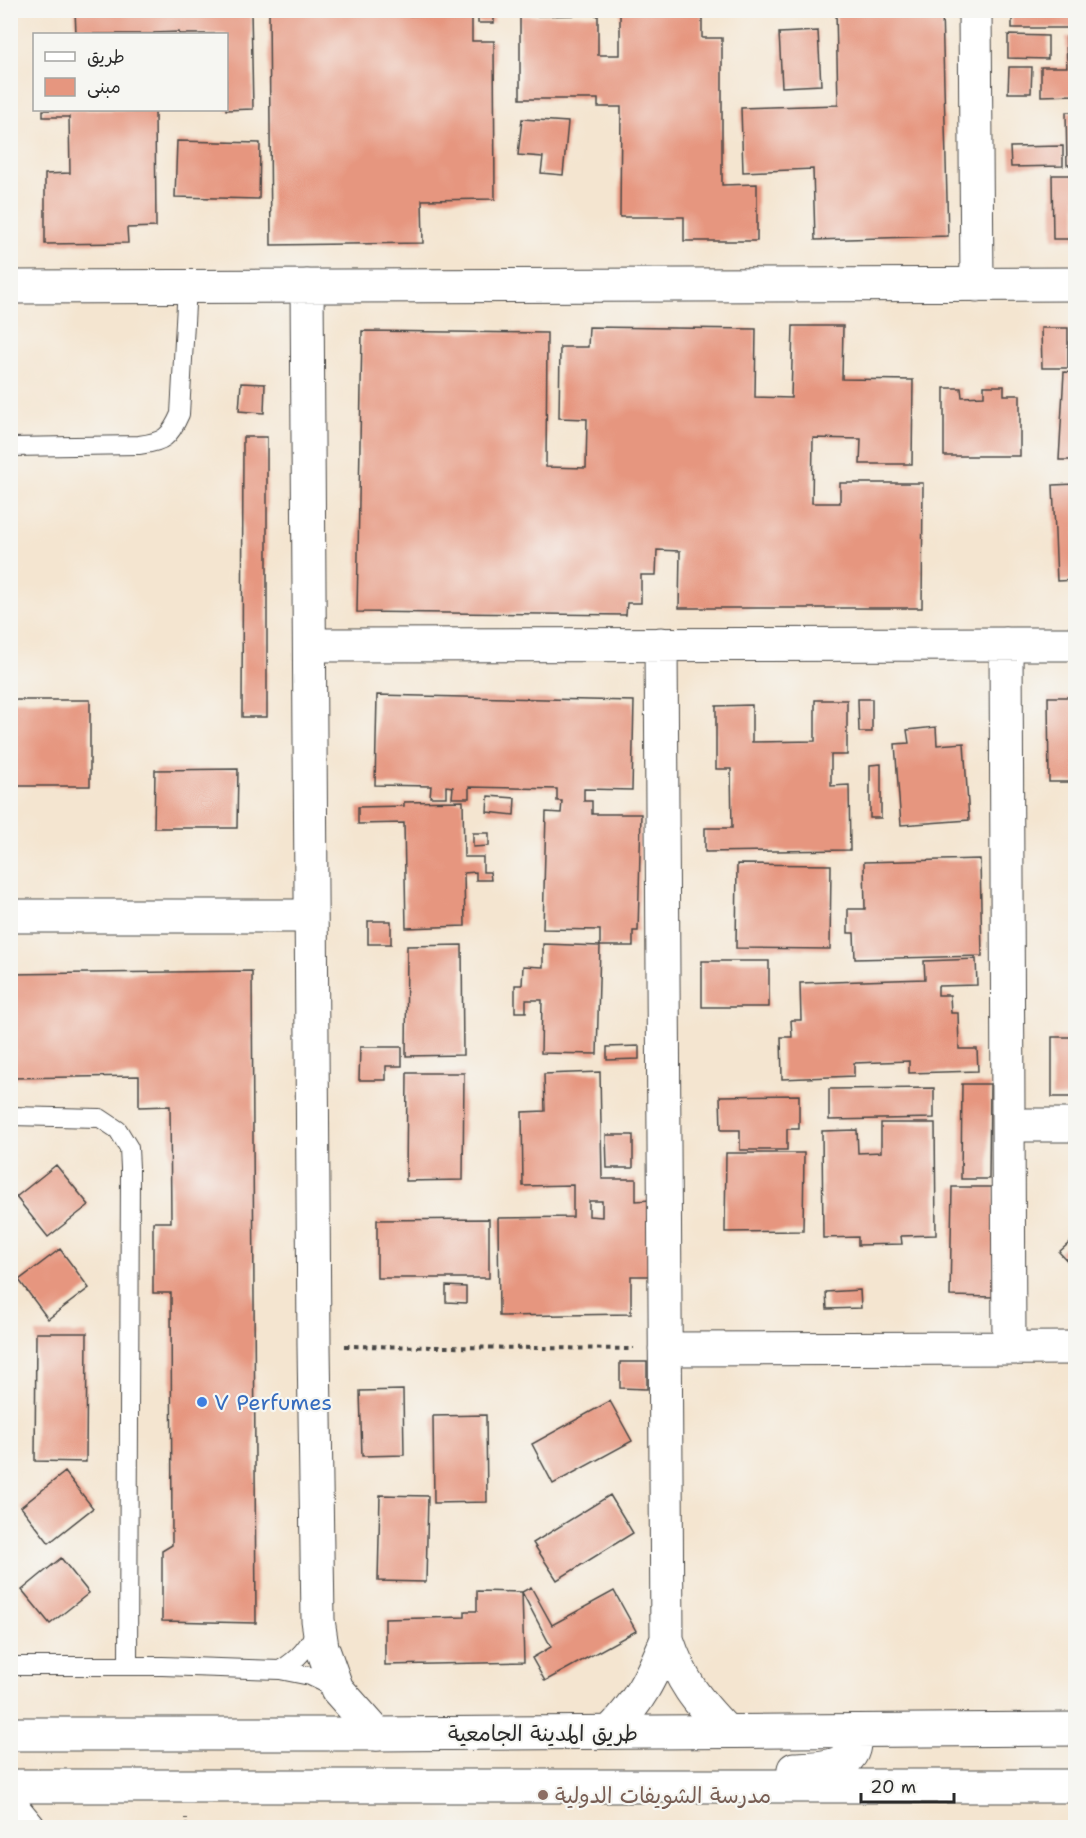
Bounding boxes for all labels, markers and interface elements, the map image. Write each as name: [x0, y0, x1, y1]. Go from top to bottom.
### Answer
legend: [33, 33, 228, 111]
text: طريق: [87, 45, 125, 69]
text: مبنى: [87, 75, 121, 99]
place label: V Perfumes: [214, 1388, 332, 1417]
marker: V Perfumes: [195, 1395, 209, 1409]
street label: طريق المدينة الجامعية: [448, 1719, 638, 1748]
scale bar: [861, 1766, 954, 1804]
text: 20 m: [870, 1775, 916, 1799]
place label: مدرسة الشويفات الدولية: [555, 1781, 771, 1810]
marker: مدرسة الشويفات الدولية: [536, 1788, 550, 1802]

